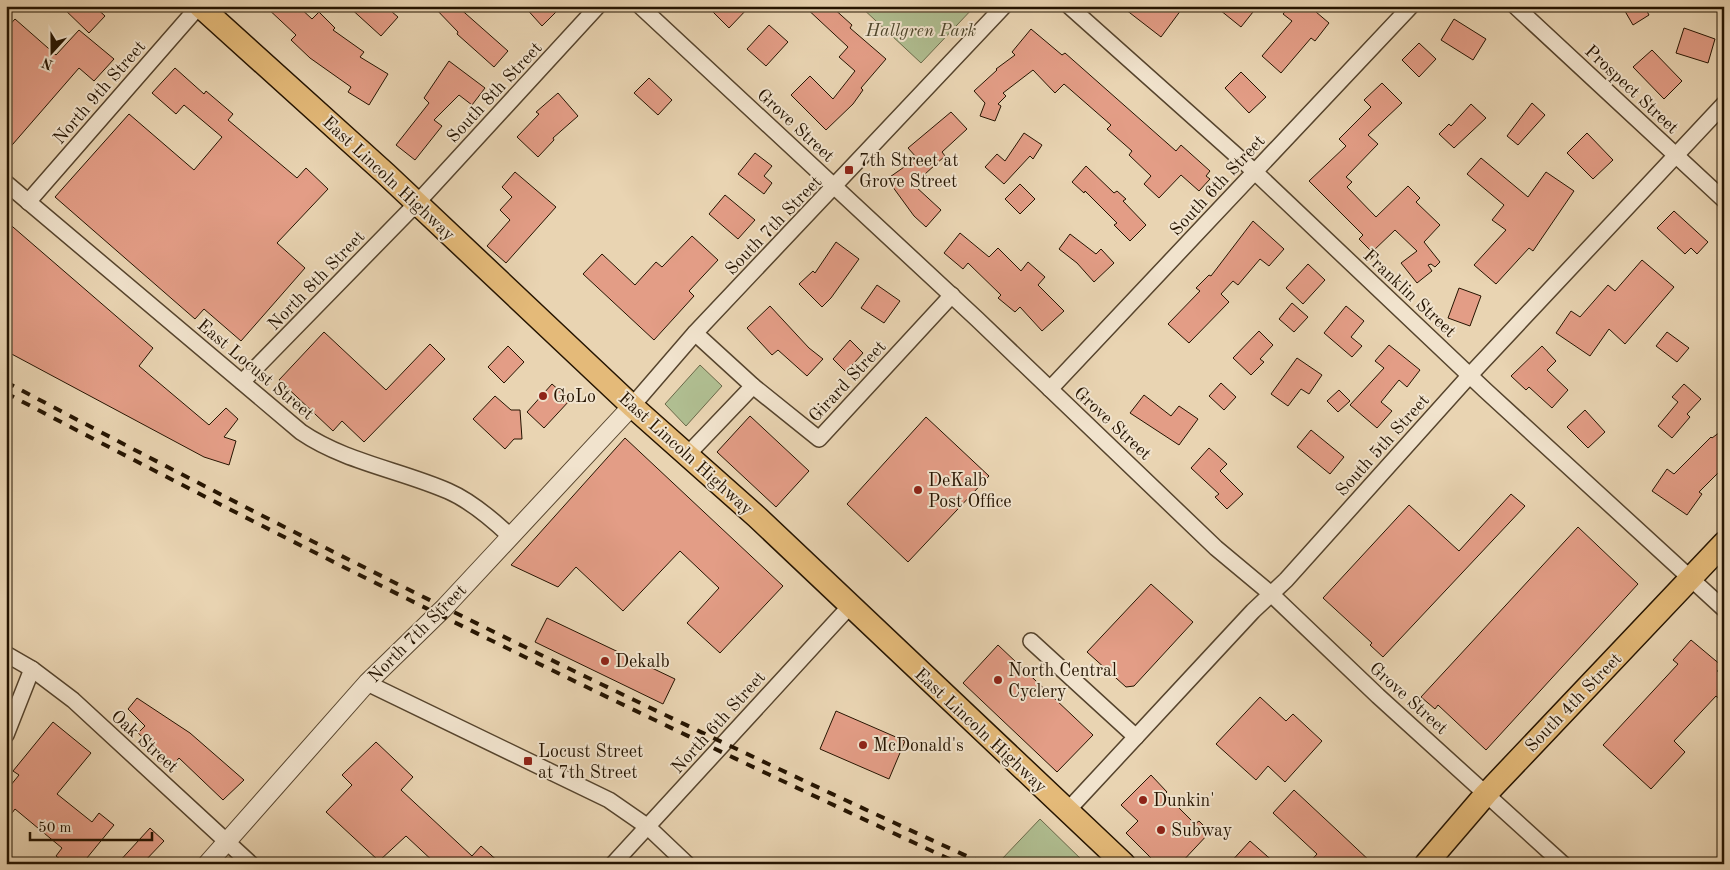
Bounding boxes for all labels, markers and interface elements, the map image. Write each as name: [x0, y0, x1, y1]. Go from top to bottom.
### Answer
park label: Hallgren Park: [865, 22, 977, 40]
north arrow: [28, 28, 78, 78]
street label: North 9th Street: [48, 36, 150, 148]
street label: South 8th Street: [444, 39, 546, 146]
street label: Prospect Street: [1581, 42, 1682, 138]
street label: Grove Street: [753, 86, 837, 166]
street label: East Lincoln Highway: [319, 113, 458, 245]
street label: South 6th Street: [1167, 132, 1269, 239]
place label: 7th Street at Grove Street: [859, 152, 959, 191]
marker: 7th Street at Grove Street: [843, 164, 855, 176]
street label: South 7th Street: [722, 173, 825, 279]
street label: North 8th Street: [265, 227, 369, 334]
street label: Franklin Street: [1359, 246, 1459, 341]
street label: East Locust Street: [194, 316, 317, 424]
street label: Girard Street: [806, 338, 890, 426]
street label: Grove Street: [1070, 384, 1154, 464]
place label: GoLo: [553, 388, 596, 406]
street label: East Lincoln Highway: [615, 389, 756, 519]
marker: GoLo: [537, 390, 549, 402]
street label: South 5th Street: [1333, 391, 1433, 500]
place label: DeKalb Post Office: [928, 472, 1012, 511]
marker: DeKalb Post Office: [912, 484, 924, 496]
street label: North 7th Street: [365, 581, 470, 686]
street label: South 4th Street: [1522, 650, 1625, 756]
place label: Dekalb: [615, 653, 670, 671]
marker: Dekalb: [599, 655, 611, 667]
street label: Grove Street: [1366, 659, 1451, 738]
place label: North Central Cyclery: [1008, 662, 1117, 701]
street label: East Lincoln Highway: [911, 665, 1050, 797]
street label: North 6th Street: [668, 668, 769, 777]
marker: North Central Cyclery: [992, 674, 1004, 686]
street label: Oak Street: [107, 707, 181, 776]
place label: McDonald's: [873, 737, 964, 755]
marker: McDonald's: [857, 739, 869, 751]
place label: Locust Street at 7th Street: [538, 743, 643, 782]
marker: Locust Street at 7th Street: [522, 755, 534, 767]
place label: Dunkin': [1153, 792, 1215, 810]
marker: Dunkin': [1137, 794, 1149, 806]
scale bar: [30, 810, 152, 842]
text: 50 m: [38, 821, 72, 836]
place label: Subway: [1171, 822, 1233, 840]
marker: Subway: [1155, 824, 1167, 836]

